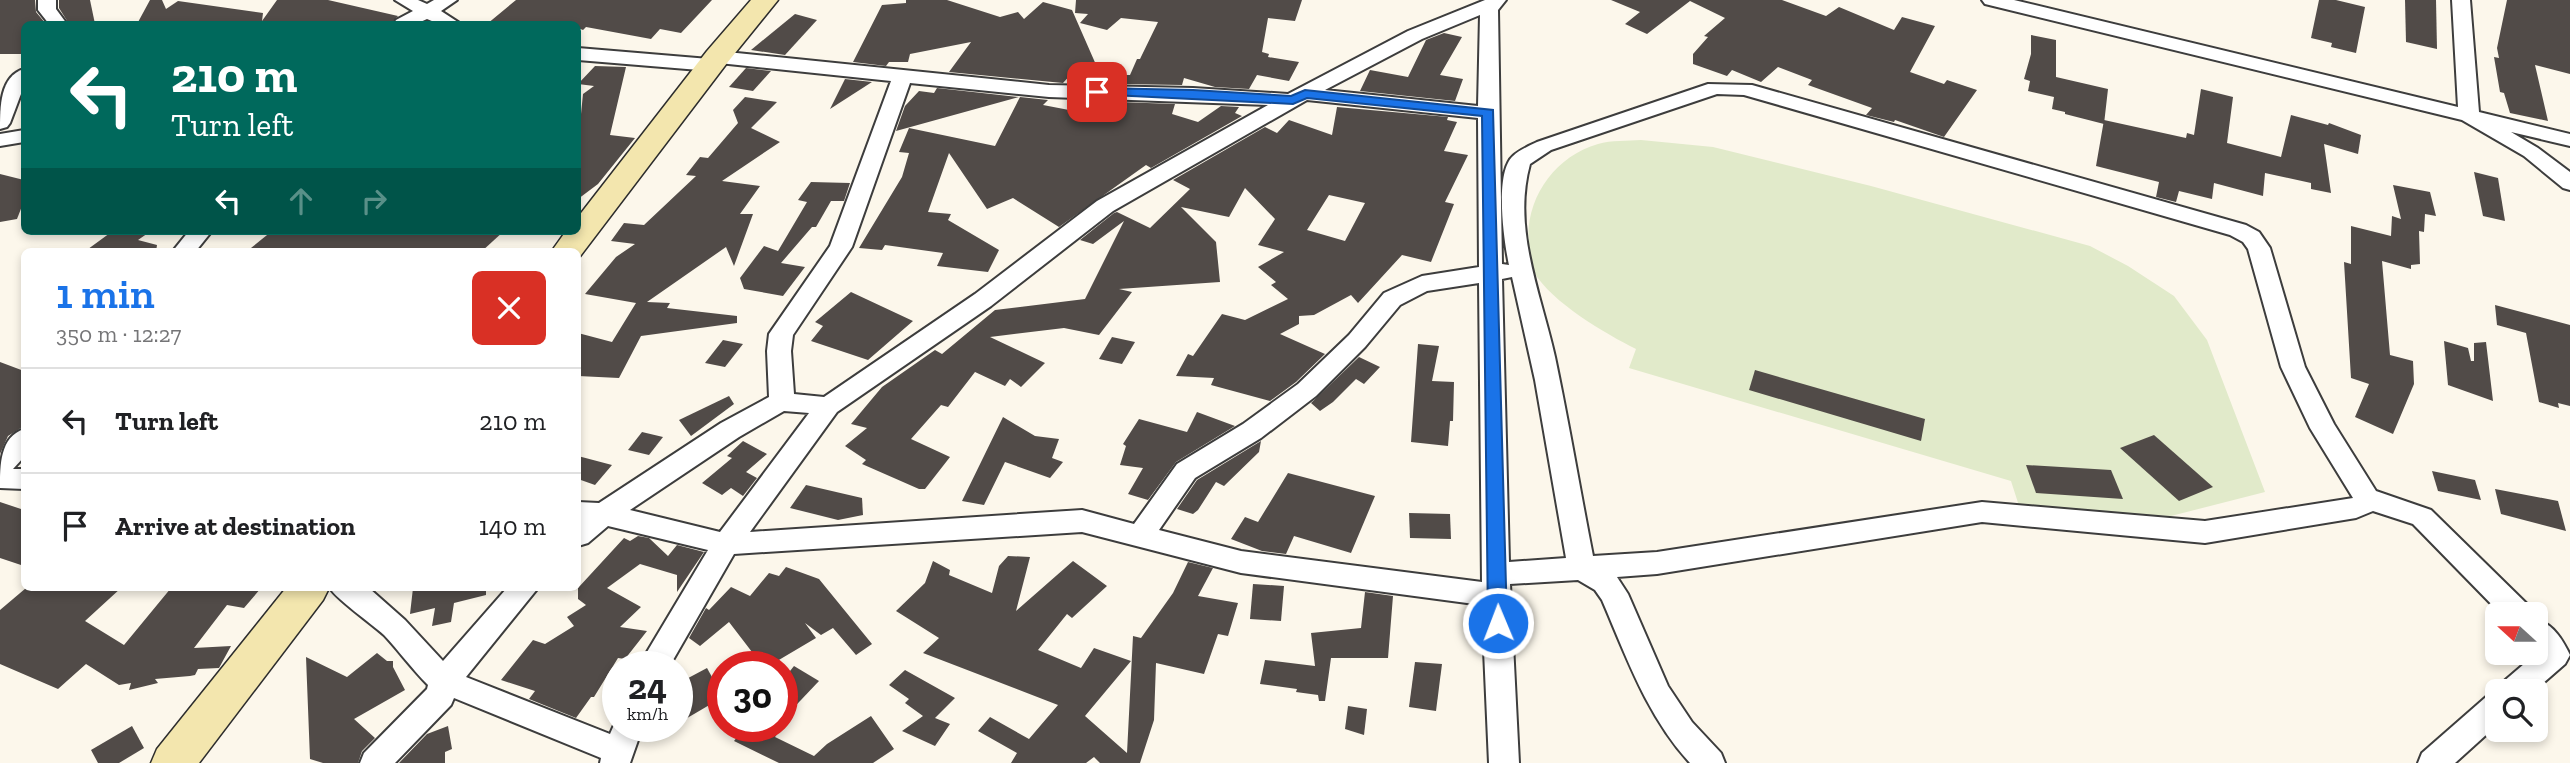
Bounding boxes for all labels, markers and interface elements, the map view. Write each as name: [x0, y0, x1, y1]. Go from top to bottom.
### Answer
text: 210 m: [171, 46, 297, 105]
icon: left: [56, 49, 147, 140]
pin: [1067, 62, 1127, 122]
icon: arrive: [1078, 73, 1116, 111]
text: Turn left: [171, 106, 293, 144]
icon: left: [209, 182, 247, 220]
icon: ahead: [282, 182, 320, 220]
icon: right: [355, 182, 393, 220]
text: 1 min: [56, 268, 155, 319]
button: close: [472, 271, 546, 345]
text: 350 m · 12:27: [56, 320, 181, 348]
icon: left: [56, 402, 94, 440]
text: Turn left: [115, 405, 218, 437]
text: 210 m: [479, 405, 546, 437]
icon: arrive: [56, 507, 94, 545]
text: Arrive at destination: [115, 510, 355, 542]
text: 140 m: [479, 510, 546, 542]
position arrow: [1461, 586, 1535, 660]
north arrow: [2485, 602, 2548, 665]
map controls: [2485, 602, 2548, 742]
speed limit sign: 30: [707, 651, 798, 742]
text: 24: [628, 666, 667, 708]
button: search: [2485, 679, 2548, 742]
text: km/h: [627, 703, 668, 725]

